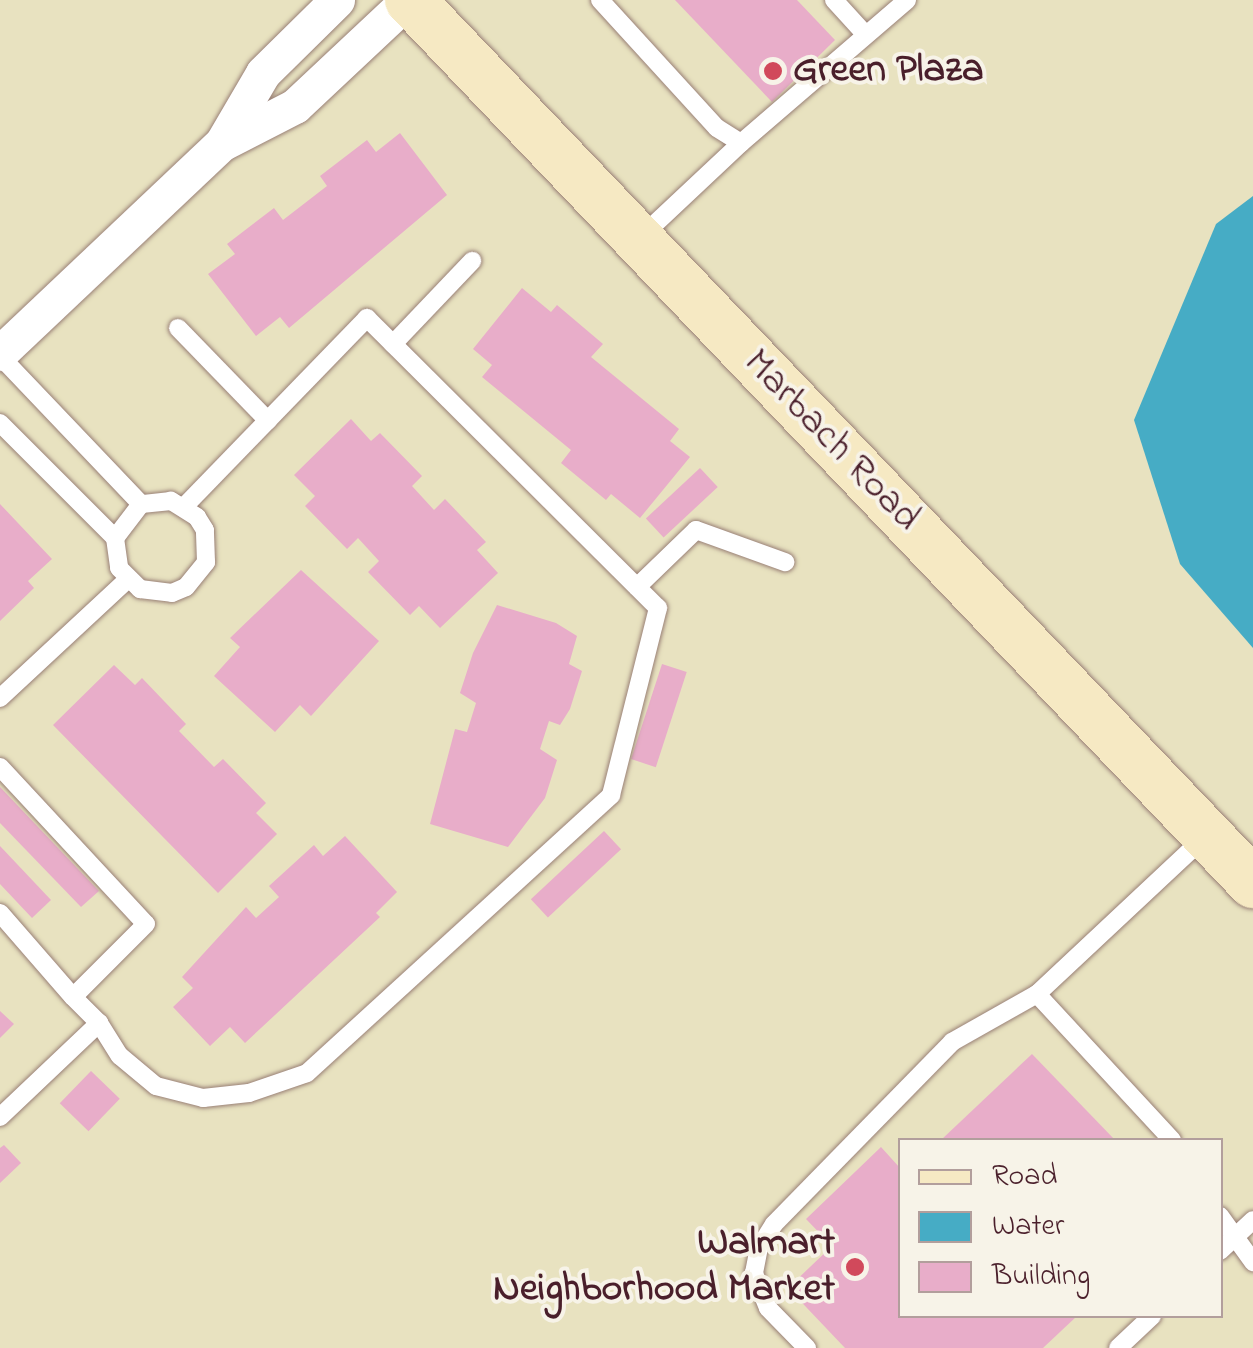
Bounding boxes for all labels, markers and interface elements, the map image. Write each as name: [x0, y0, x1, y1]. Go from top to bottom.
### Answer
place label: Green Plaza: [793, 47, 983, 95]
marker: Green Plaza: [762, 60, 784, 82]
street label: Marbach Road: [732, 340, 930, 542]
legend: [898, 1138, 1223, 1318]
text: Road: [992, 1155, 1057, 1199]
text: Water: [992, 1205, 1064, 1249]
place label: Walmart Neighborhood Market: [493, 1220, 835, 1314]
text: Building: [992, 1255, 1090, 1299]
marker: Walmart Neighborhood Market: [844, 1256, 866, 1278]

